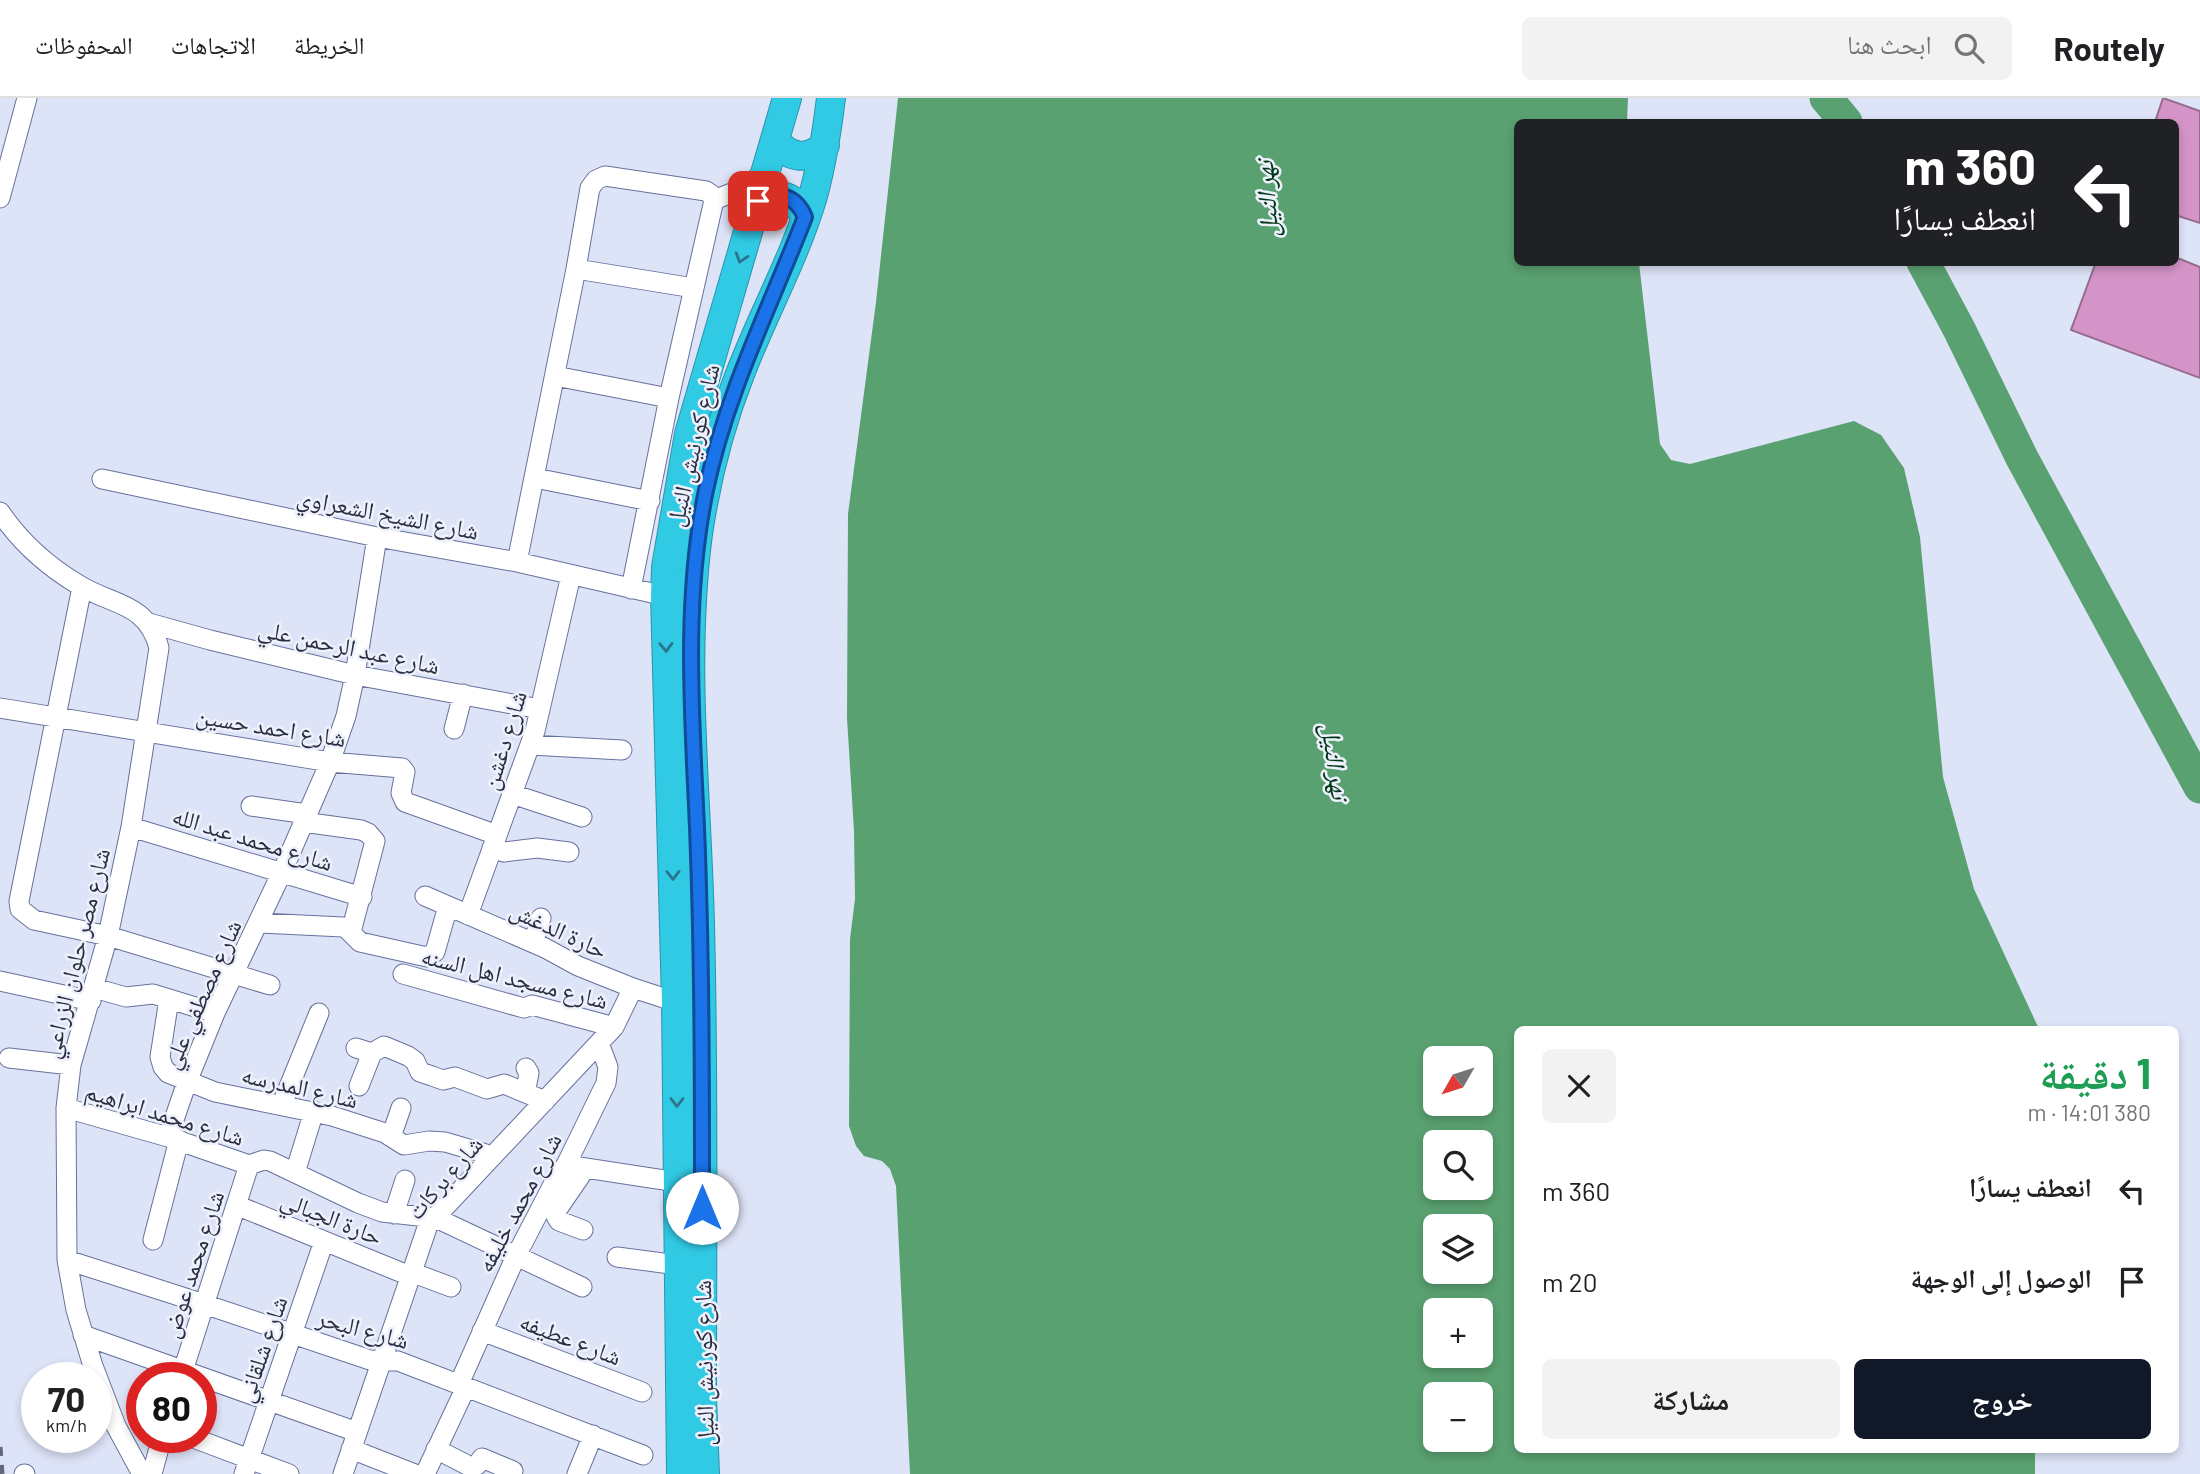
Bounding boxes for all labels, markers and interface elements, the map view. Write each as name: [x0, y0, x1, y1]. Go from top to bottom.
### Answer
search box: [1522, 17, 2012, 80]
text: ابحث هنا: [1847, 28, 1932, 59]
text: Routely: [2054, 28, 2165, 68]
icon: search: [1950, 29, 1988, 67]
text: المحفوظات: [35, 30, 133, 59]
text: الاتجاهات: [171, 30, 256, 59]
text: الخريطة: [294, 30, 365, 59]
text: 360 m: [1905, 136, 2036, 195]
icon: left: [2060, 147, 2151, 238]
water label: نهر النيل: [1247, 156, 1285, 238]
pin: [728, 171, 788, 231]
icon: arrive: [739, 182, 777, 220]
text: انعطف يسارًا: [1893, 198, 2036, 236]
one-way arrow: [735, 252, 750, 264]
street label: شارع كورنيش النيل: [659, 361, 727, 530]
street label: شارع الشيخ الشعراوي: [293, 481, 481, 551]
street label: شارع عبد الرحمن علي: [254, 613, 442, 685]
one-way arrow: [658, 643, 674, 653]
street label: شارع دغشن: [474, 687, 534, 794]
street label: شارع احمد حسين: [194, 700, 348, 754]
water label: نهر النيل: [1314, 721, 1358, 805]
street label: شارع محمد عبد الله: [169, 800, 337, 878]
street label: شارع مصر حلوان الزراعي: [35, 845, 121, 1063]
one-way arrow: [665, 869, 680, 880]
street label: حارة الدغش: [505, 894, 612, 965]
street label: شارع مصطفي علي: [155, 915, 252, 1076]
street label: شارع مسجد اهل السنه: [418, 940, 611, 1016]
north arrow: [1423, 1046, 1493, 1116]
map controls: [1423, 1046, 1493, 1452]
text: 1 دقيقة: [2040, 1047, 2151, 1097]
button: close: [1542, 1049, 1616, 1123]
street label: شارع المدرسه: [239, 1059, 361, 1115]
street label: شارع محمد ابراهيم: [81, 1075, 248, 1154]
one-way arrow: [669, 1097, 684, 1108]
text: 380 m · 14:01: [2028, 1098, 2151, 1126]
street label: شارع محمد خليفه: [469, 1127, 569, 1277]
street label: شارع بركات: [400, 1129, 490, 1226]
button: search: [1423, 1130, 1493, 1200]
position arrow: [665, 1171, 739, 1245]
text: انعطف يسارًا: [1969, 1171, 2092, 1202]
icon: left: [2113, 1172, 2151, 1210]
text: 360 m: [1542, 1175, 1610, 1206]
street label: حارة الجبالي: [275, 1184, 387, 1256]
street label: شارع محمد عوض: [155, 1187, 231, 1342]
button: layers: [1423, 1214, 1493, 1284]
text: الوصول إلى الوجهة: [1911, 1262, 2092, 1293]
icon: arrive: [2113, 1263, 2151, 1301]
text: 20 m: [1542, 1266, 1597, 1297]
street label: شارع كورنيش النيل: [687, 1280, 721, 1446]
street label: شارع شلقاني: [229, 1292, 298, 1408]
button: +: [1423, 1298, 1493, 1368]
street label: شارع البحر: [312, 1302, 412, 1356]
street label: شارع عطيفه: [515, 1305, 626, 1372]
button: مشاركة: [1542, 1359, 1840, 1439]
button: خروج: [1854, 1359, 2151, 1439]
speed limit sign: 80: [126, 1362, 217, 1453]
text: 70: [48, 1377, 85, 1419]
button: −: [1423, 1382, 1493, 1452]
text: km/h: [46, 1414, 87, 1436]

